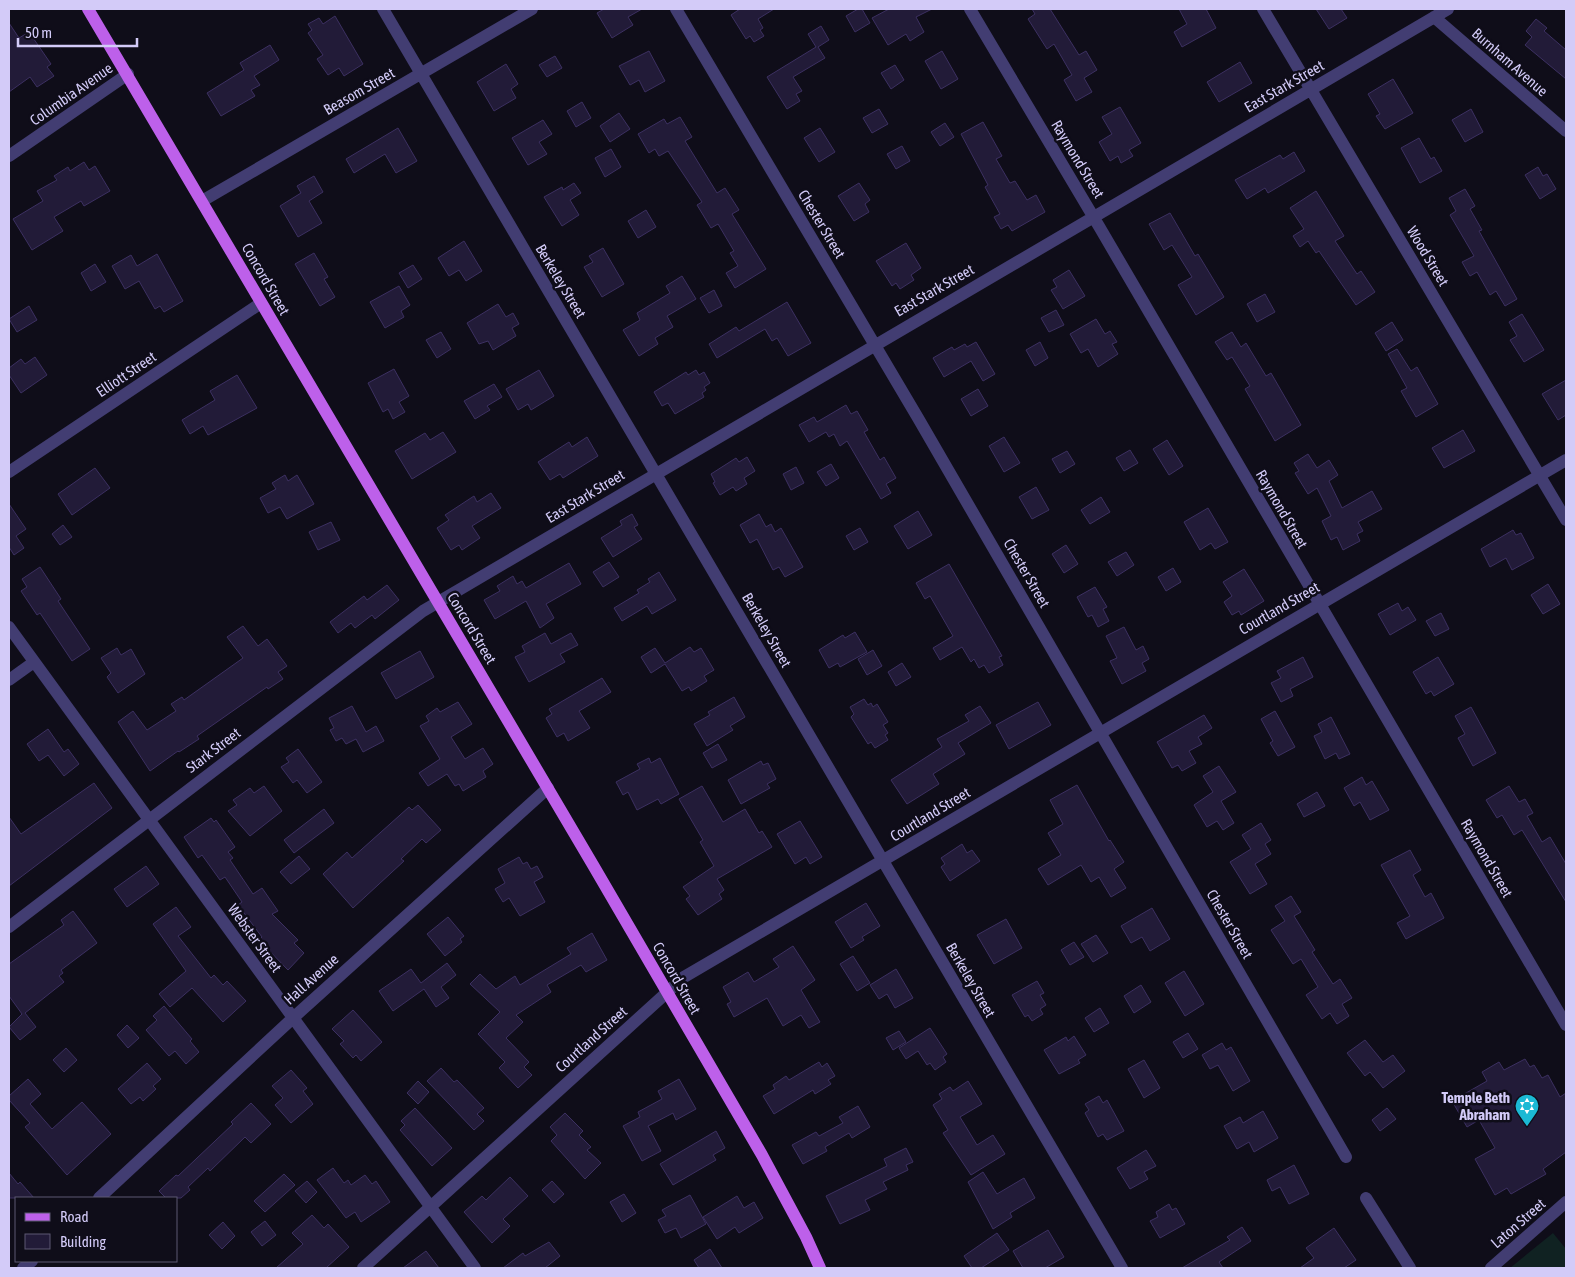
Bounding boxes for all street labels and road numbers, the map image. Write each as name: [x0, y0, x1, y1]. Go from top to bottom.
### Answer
street label: Burnham Avenue: [1469, 25, 1551, 100]
street label: East Stark Street: [1241, 56, 1327, 116]
street label: Columbia Avenue: [26, 59, 116, 129]
street label: Beasom Street: [321, 64, 397, 118]
street label: Raymond Street: [1048, 117, 1108, 201]
street label: Chester Street: [795, 187, 849, 261]
street label: Wood Street: [1404, 223, 1452, 289]
street label: Concord Street: [239, 240, 293, 318]
street label: Berkeley Street: [532, 241, 590, 321]
street label: East Stark Street: [891, 260, 977, 320]
street label: Elliott Street: [93, 348, 159, 400]
street label: East Stark Street: [543, 466, 627, 526]
street label: Raymond Street: [1253, 467, 1311, 551]
street label: Chester Street: [1001, 536, 1053, 610]
street label: Courtland Street: [1236, 578, 1322, 638]
street label: Concord Street: [444, 589, 500, 667]
street label: Berkeley Street: [739, 590, 795, 670]
street label: Stark Street: [182, 724, 244, 776]
street label: Courtland Street: [887, 784, 973, 844]
street label: Raymond Street: [1458, 816, 1516, 900]
street label: Chester Street: [1204, 887, 1256, 961]
street label: Webster Street: [225, 901, 285, 975]
street label: Concord Street: [650, 939, 704, 1017]
street label: Berkeley Street: [943, 940, 999, 1020]
street label: Hall Avenue: [280, 950, 342, 1008]
street label: Courtland Street: [552, 1003, 630, 1075]
street label: Laton Street: [1487, 1195, 1549, 1251]

